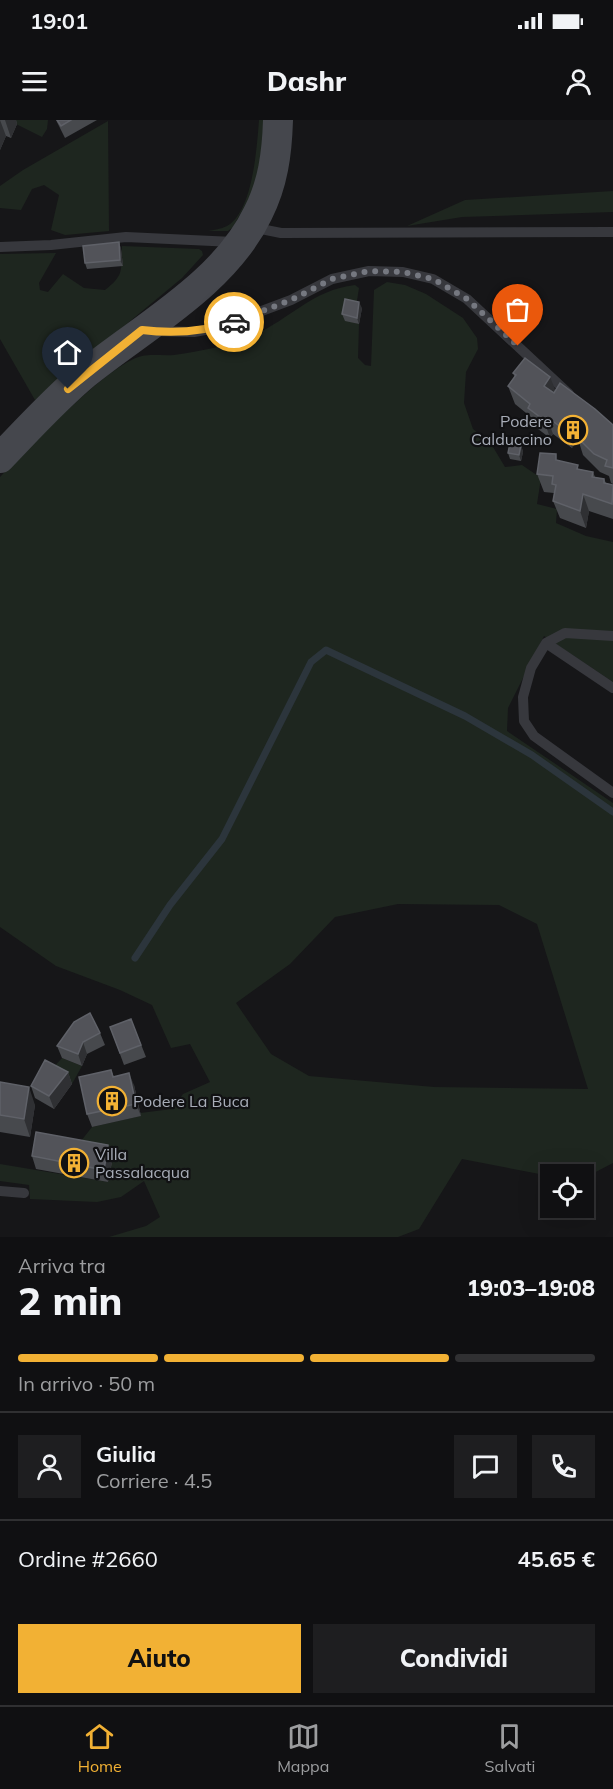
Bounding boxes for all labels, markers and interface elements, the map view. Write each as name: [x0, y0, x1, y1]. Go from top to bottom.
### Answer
text: 19:01: [30, 7, 88, 35]
text: Dashr: [267, 64, 346, 98]
icon: menu: [18, 65, 51, 98]
icon: person: [562, 65, 595, 98]
pin: [492, 284, 543, 346]
courier: [204, 292, 264, 352]
icon: bag: [501, 293, 534, 326]
icon: car: [218, 306, 251, 339]
pin: [42, 327, 93, 389]
icon: home: [51, 336, 84, 369]
place label: Podere Calduccino: [471, 411, 552, 449]
building icon: Podere Calduccino: [557, 414, 589, 446]
building icon: Podere La Buca: [96, 1085, 128, 1117]
place label: Podere La Buca: [133, 1091, 249, 1111]
place label: Villa Passalacqua: [95, 1144, 190, 1182]
building icon: Villa Passalacqua: [58, 1147, 90, 1179]
map controls: [540, 1164, 594, 1218]
button: locate: [540, 1164, 594, 1218]
text: Arriva tra: [18, 1253, 106, 1278]
text: 19:03–19:08: [467, 1274, 595, 1302]
text: 2 min: [18, 1276, 123, 1325]
text: In arrivo · 50 m: [18, 1371, 155, 1396]
button: person: [18, 1435, 81, 1498]
button: chat: [454, 1435, 517, 1498]
button: phone: [532, 1435, 595, 1498]
text: Giulia: [96, 1440, 156, 1468]
text: Corriere · 4.5: [96, 1468, 212, 1493]
text: Ordine #2660: [18, 1545, 158, 1573]
text: 45.65 €: [518, 1545, 595, 1573]
button: Aiuto: [18, 1624, 301, 1693]
button: Condividi: [313, 1624, 595, 1693]
tab: Home: [78, 1720, 122, 1776]
tab: Mappa: [277, 1720, 329, 1776]
tab: Salvati: [485, 1720, 535, 1776]

